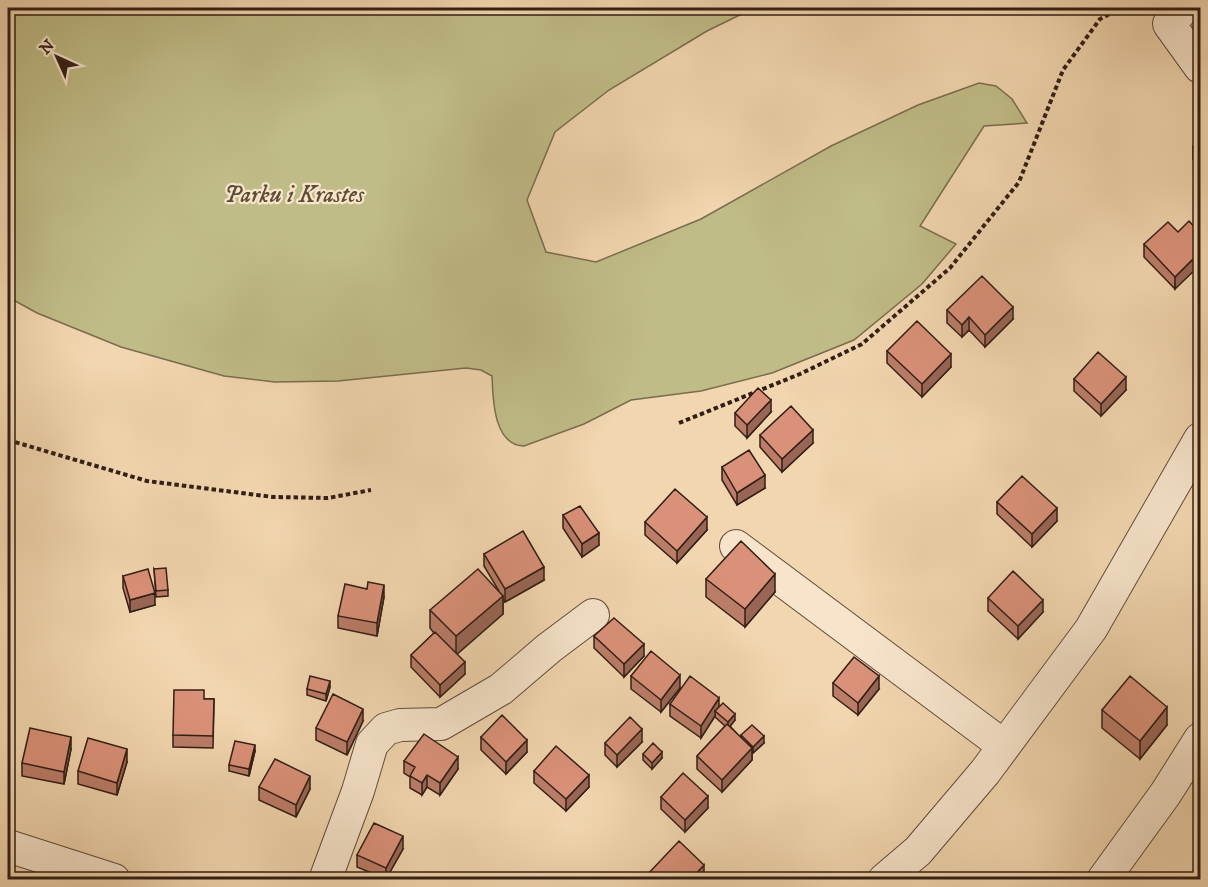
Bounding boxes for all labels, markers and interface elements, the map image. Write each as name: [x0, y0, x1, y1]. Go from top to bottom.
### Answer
north arrow: [27, 27, 87, 87]
text: N: [35, 35, 59, 59]
park label: Parku i Krastes: [224, 180, 365, 210]

